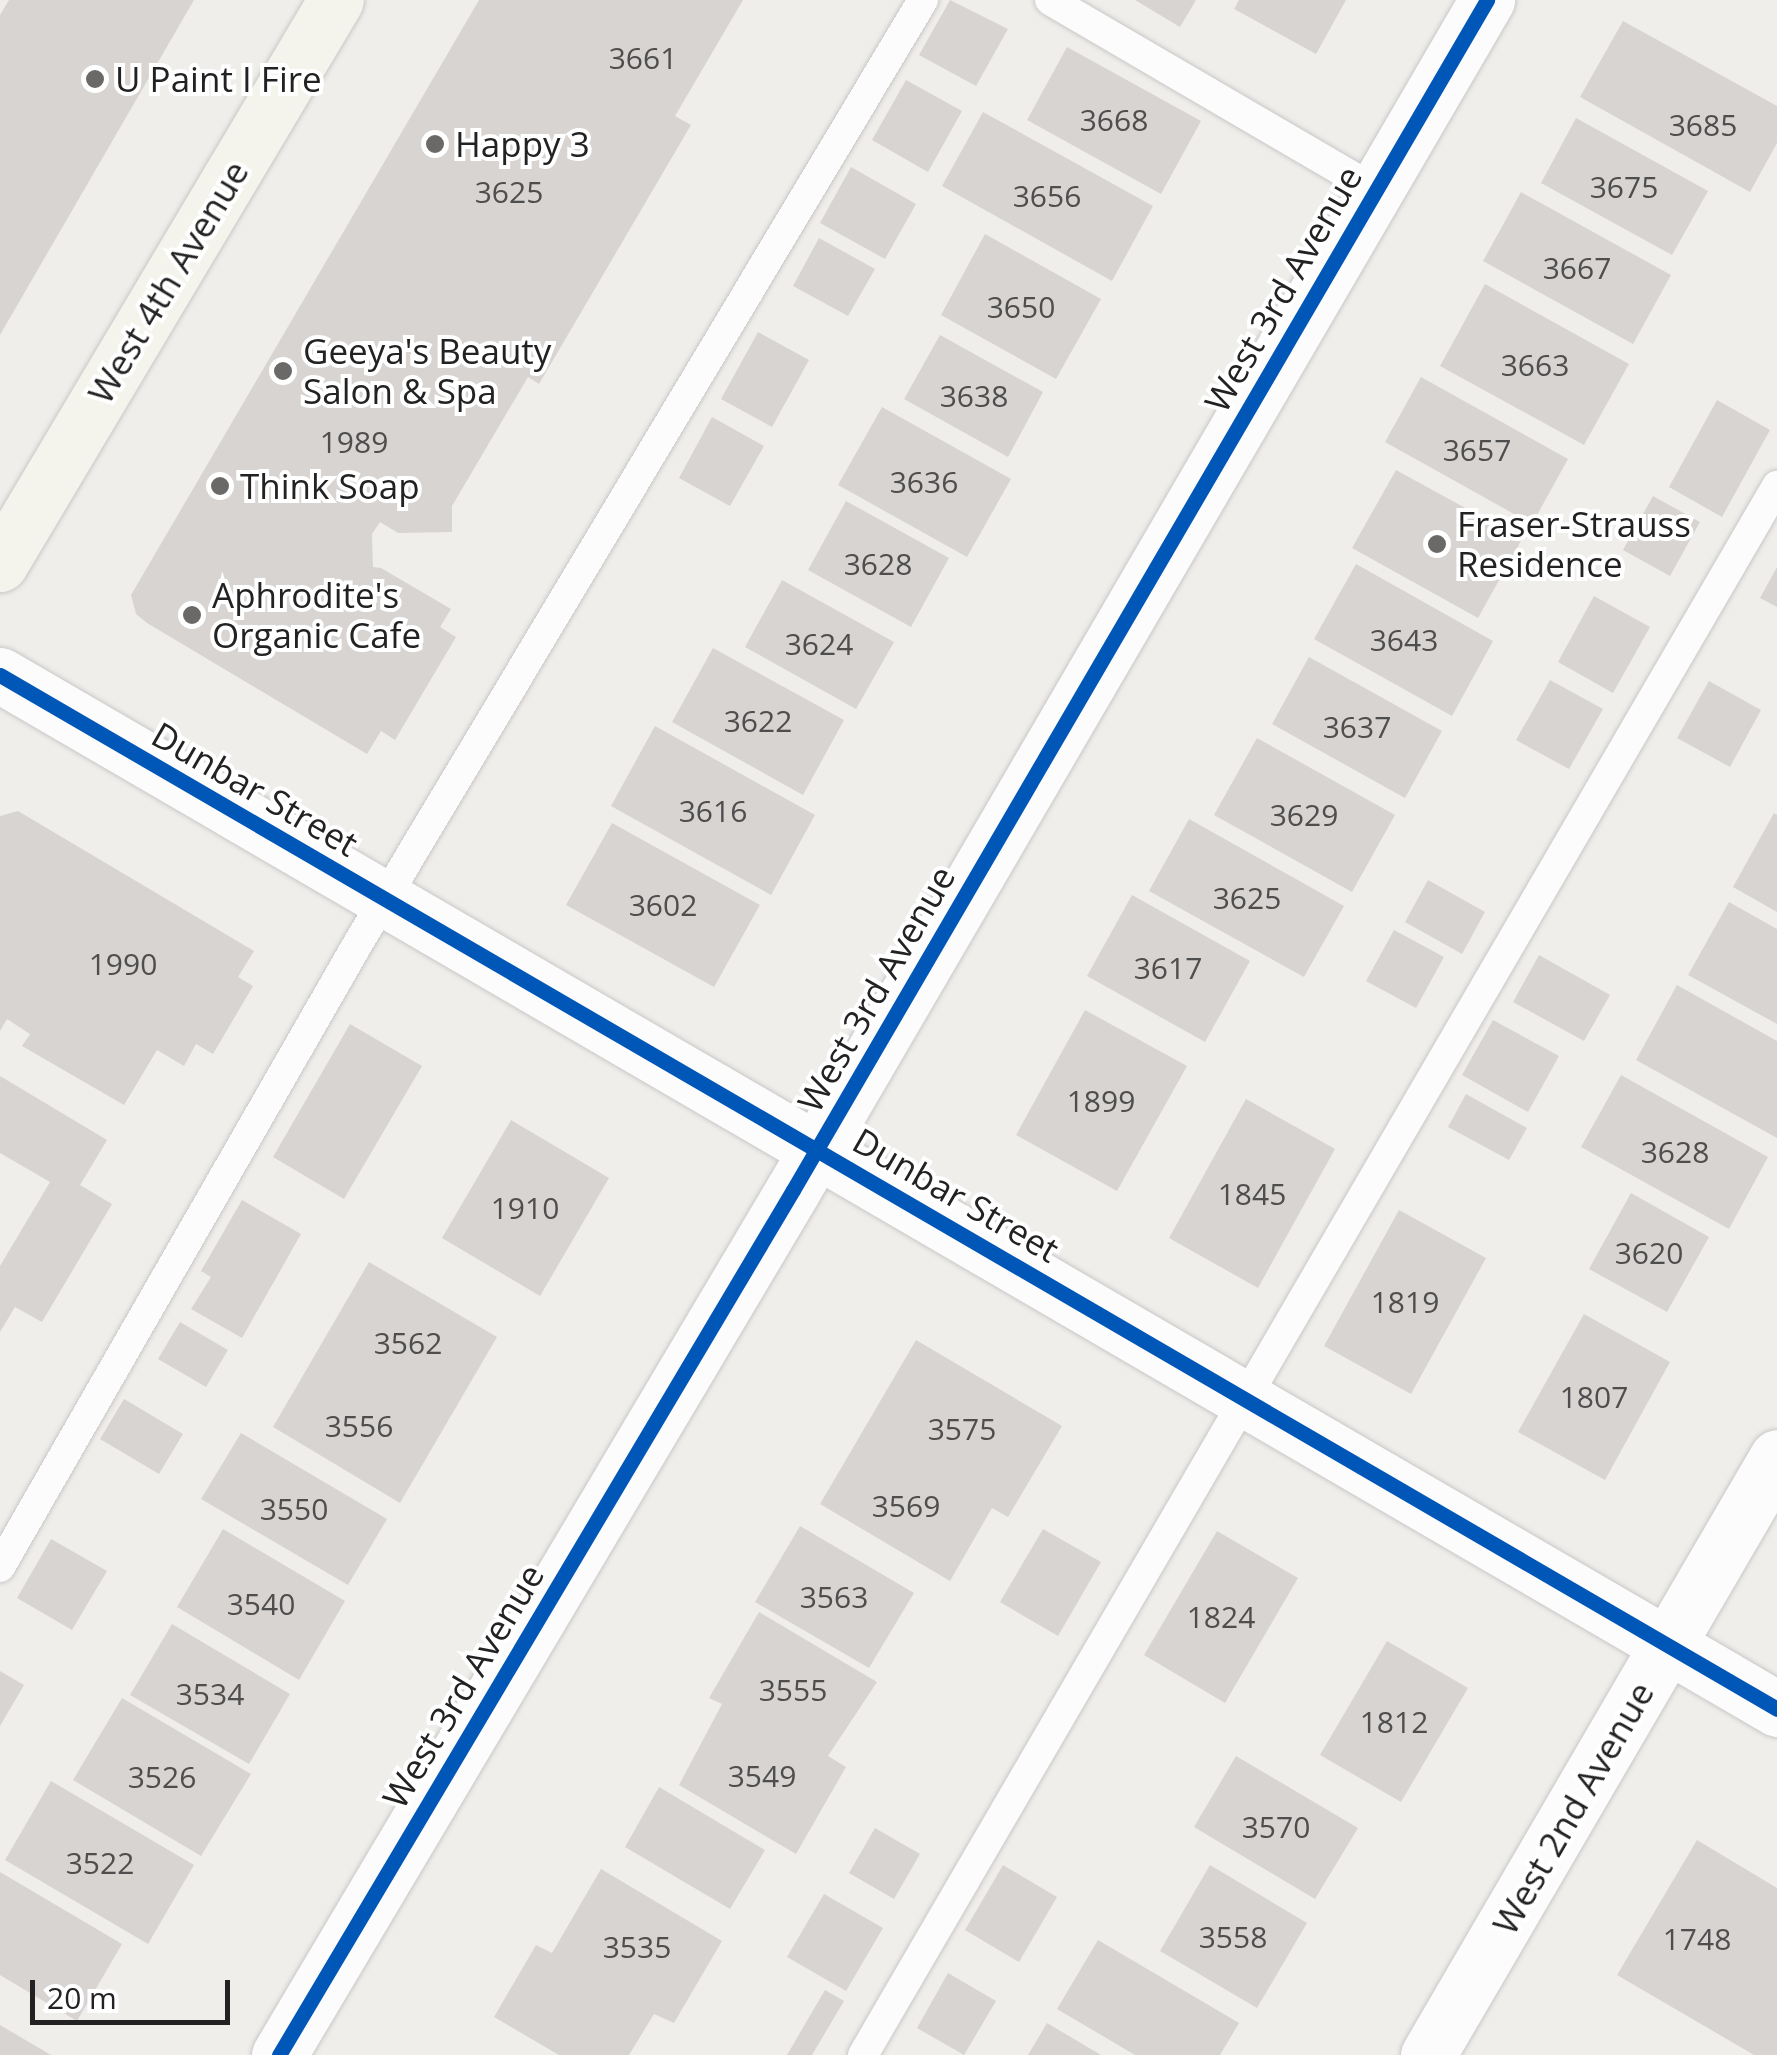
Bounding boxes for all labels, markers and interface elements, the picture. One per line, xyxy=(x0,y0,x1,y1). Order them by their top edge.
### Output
house number: 3661 xyxy=(609,40,677,76)
place label: U Paint I Fire xyxy=(115,58,322,100)
marker: U Paint I Fire xyxy=(84,68,106,90)
house number: 3668 xyxy=(1080,102,1148,138)
house number: 3685 xyxy=(1669,107,1737,143)
place label: Happy 3 xyxy=(455,123,590,165)
marker: Happy 3 xyxy=(424,133,446,155)
street label: West 4th Avenue xyxy=(79,153,257,411)
street label: West 3rd Avenue xyxy=(1196,159,1370,419)
house number: 3675 xyxy=(1590,169,1658,205)
house number: 3625 xyxy=(475,174,543,210)
house number: 3656 xyxy=(1013,178,1081,214)
house number: 3667 xyxy=(1543,250,1611,286)
house number: 3650 xyxy=(987,289,1055,325)
place label: Geeya's Beauty Salon & Spa xyxy=(303,330,551,412)
house number: 3663 xyxy=(1501,347,1569,383)
marker: Geeya's Beauty Salon & Spa xyxy=(272,360,294,382)
house number: 3638 xyxy=(940,378,1008,414)
house number: 1989 xyxy=(320,424,388,460)
house number: 3657 xyxy=(1443,432,1511,468)
house number: 3636 xyxy=(890,464,958,500)
place label: Think Soap xyxy=(240,465,420,507)
marker: Think Soap xyxy=(209,475,231,497)
place label: Fraser-Strauss Residence xyxy=(1457,503,1691,585)
marker: Fraser-Strauss Residence xyxy=(1426,533,1448,555)
house number: 3628 xyxy=(844,546,912,582)
place label: Aphrodite's Organic Cafe xyxy=(212,574,421,656)
marker: Aphrodite's Organic Cafe xyxy=(181,604,203,626)
house number: 3643 xyxy=(1370,622,1438,658)
house number: 3624 xyxy=(785,626,853,662)
house number: 3622 xyxy=(724,703,792,739)
house number: 3637 xyxy=(1323,709,1391,745)
street label: Dunbar Street xyxy=(145,713,365,865)
house number: 3616 xyxy=(679,793,747,829)
house number: 3629 xyxy=(1270,797,1338,833)
street label: West 3rd Avenue xyxy=(789,859,963,1119)
house number: 3625 xyxy=(1213,880,1281,916)
house number: 3602 xyxy=(629,887,697,923)
house number: 1990 xyxy=(89,946,157,982)
house number: 3617 xyxy=(1134,950,1202,986)
house number: 1899 xyxy=(1067,1083,1135,1119)
street label: Dunbar Street xyxy=(846,1119,1066,1271)
house number: 3628 xyxy=(1641,1134,1709,1170)
house number: 1845 xyxy=(1218,1176,1286,1212)
house number: 1910 xyxy=(491,1190,559,1226)
house number: 3620 xyxy=(1615,1235,1683,1271)
house number: 1819 xyxy=(1371,1284,1439,1320)
house number: 3562 xyxy=(374,1325,442,1361)
house number: 1807 xyxy=(1560,1379,1628,1415)
house number: 3556 xyxy=(325,1408,393,1444)
house number: 3575 xyxy=(928,1411,996,1447)
house number: 3569 xyxy=(872,1488,940,1524)
house number: 3550 xyxy=(260,1491,328,1527)
street label: West 3rd Avenue xyxy=(374,1557,552,1815)
house number: 3563 xyxy=(800,1579,868,1615)
house number: 3540 xyxy=(227,1586,295,1622)
house number: 1824 xyxy=(1187,1599,1255,1635)
house number: 3555 xyxy=(759,1672,827,1708)
street label: West 2nd Avenue xyxy=(1484,1675,1662,1941)
house number: 3534 xyxy=(176,1676,244,1712)
house number: 1812 xyxy=(1360,1704,1428,1740)
house number: 3549 xyxy=(728,1758,796,1794)
house number: 3526 xyxy=(128,1759,196,1795)
house number: 3570 xyxy=(1242,1809,1310,1845)
house number: 3522 xyxy=(66,1845,134,1881)
house number: 3558 xyxy=(1199,1919,1267,1955)
house number: 1748 xyxy=(1663,1921,1731,1957)
house number: 3535 xyxy=(603,1929,671,1965)
scale bar xyxy=(35,1960,235,2022)
text: 20 m xyxy=(47,1977,117,2018)

